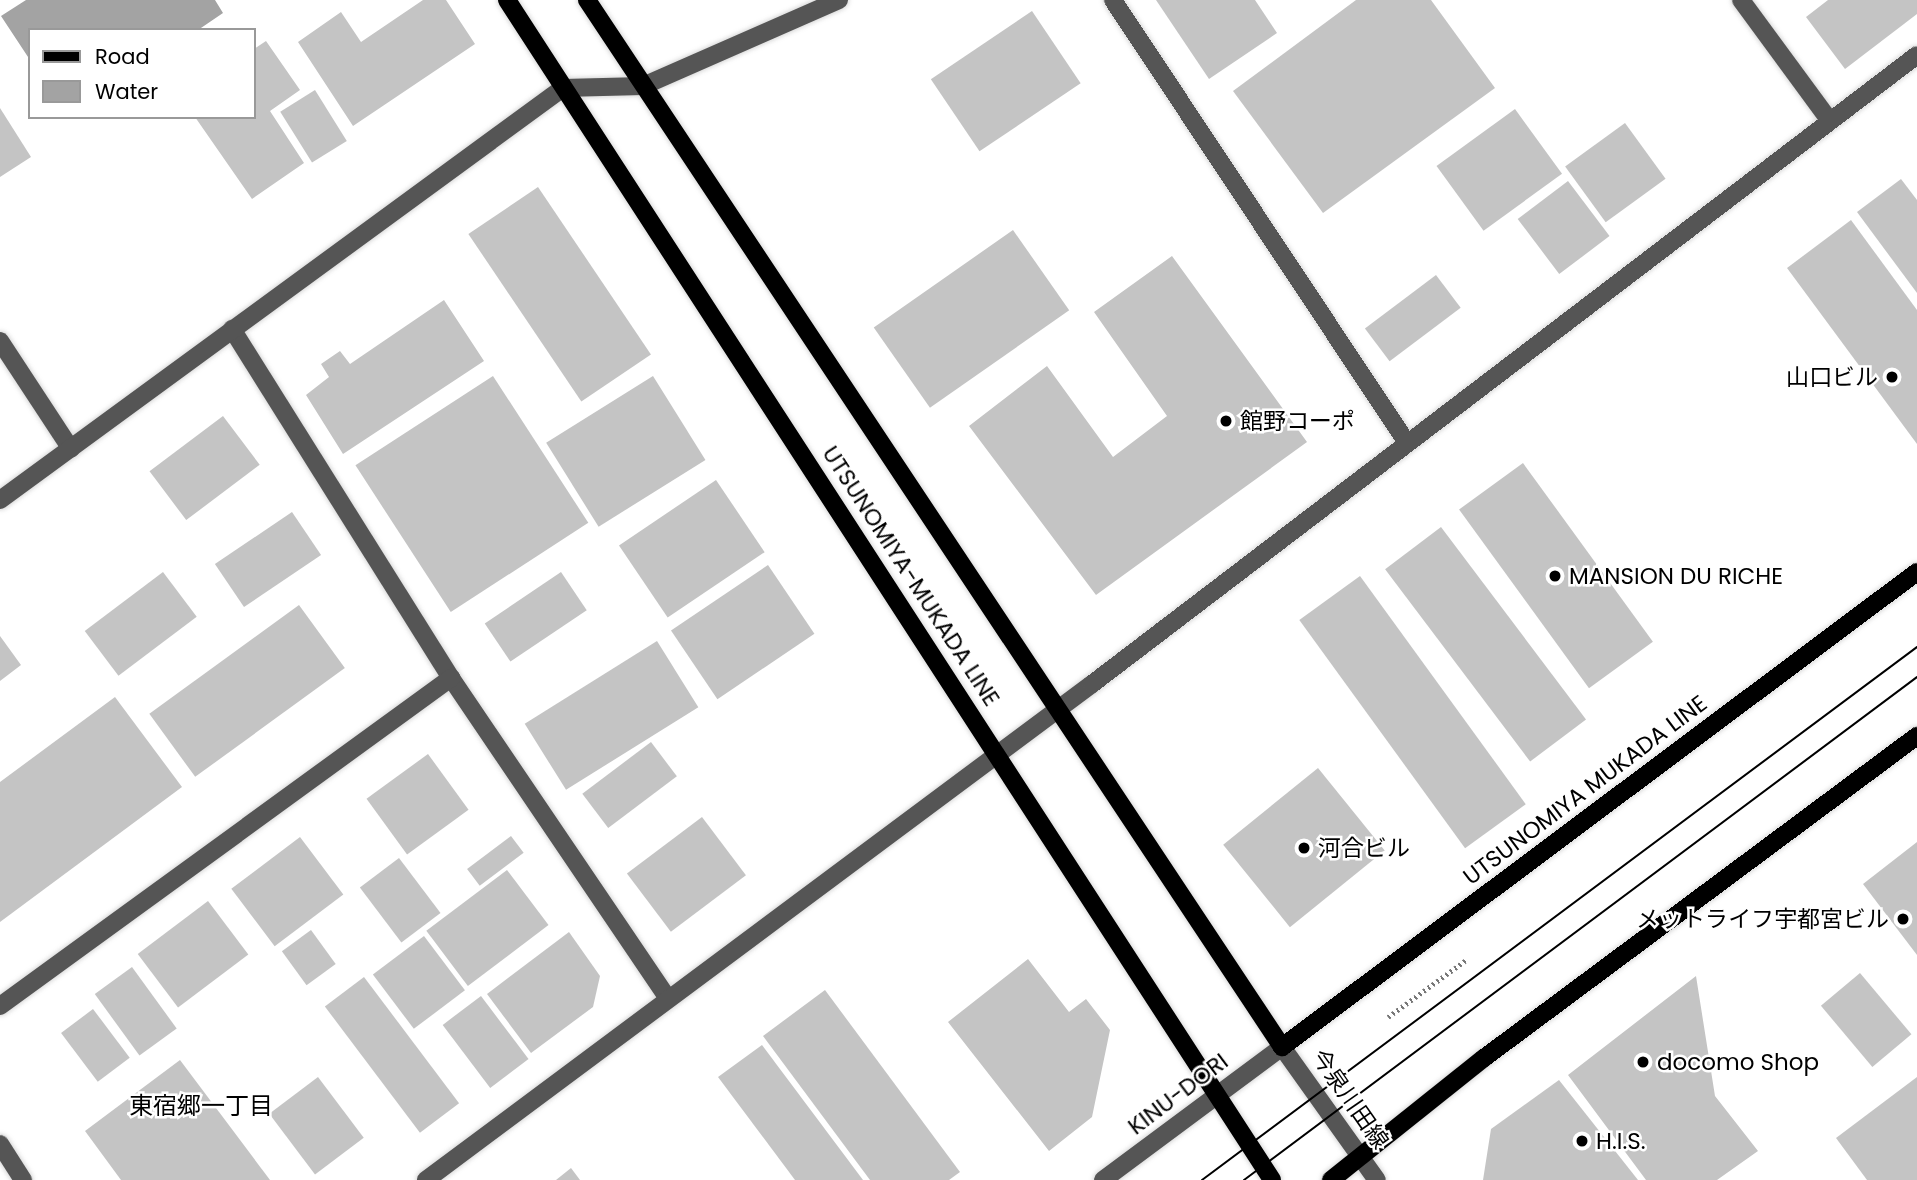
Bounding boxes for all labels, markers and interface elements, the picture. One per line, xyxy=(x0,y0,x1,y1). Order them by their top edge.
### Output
legend xyxy=(28,28,256,119)
text: Road xyxy=(95,42,150,71)
text: Water xyxy=(95,77,158,106)
place label: 山口ビル xyxy=(1786,363,1878,391)
marker: 山口ビル xyxy=(1884,369,1900,385)
place label: 館野コーポ xyxy=(1240,407,1355,435)
marker: 館野コーポ xyxy=(1218,413,1234,429)
street label: UTSUNOMIYA-MUKADA LINE xyxy=(817,441,1005,711)
place label: MANSION DU RICHE xyxy=(1569,562,1783,590)
marker: MANSION DU RICHE xyxy=(1547,568,1563,584)
street label: UTSUNOMIYA MUKADA LINE xyxy=(1458,689,1712,891)
place label: 河合ビル xyxy=(1318,834,1410,862)
marker: 河合ビル xyxy=(1296,840,1312,856)
place label: メットライフ宇都宮ビル xyxy=(1636,905,1889,933)
marker: メットライフ宇都宮ビル xyxy=(1895,911,1911,927)
street label: 今泉川田線 xyxy=(1306,1044,1394,1154)
street label: KINU-DORI xyxy=(1123,1048,1233,1140)
place label: docomo Shop xyxy=(1657,1048,1819,1076)
marker: docomo Shop xyxy=(1635,1054,1651,1070)
district label: 東宿郷一丁目 xyxy=(129,1092,273,1120)
place label: H.I.S. xyxy=(1596,1127,1646,1155)
marker: H.I.S. xyxy=(1574,1133,1590,1149)

